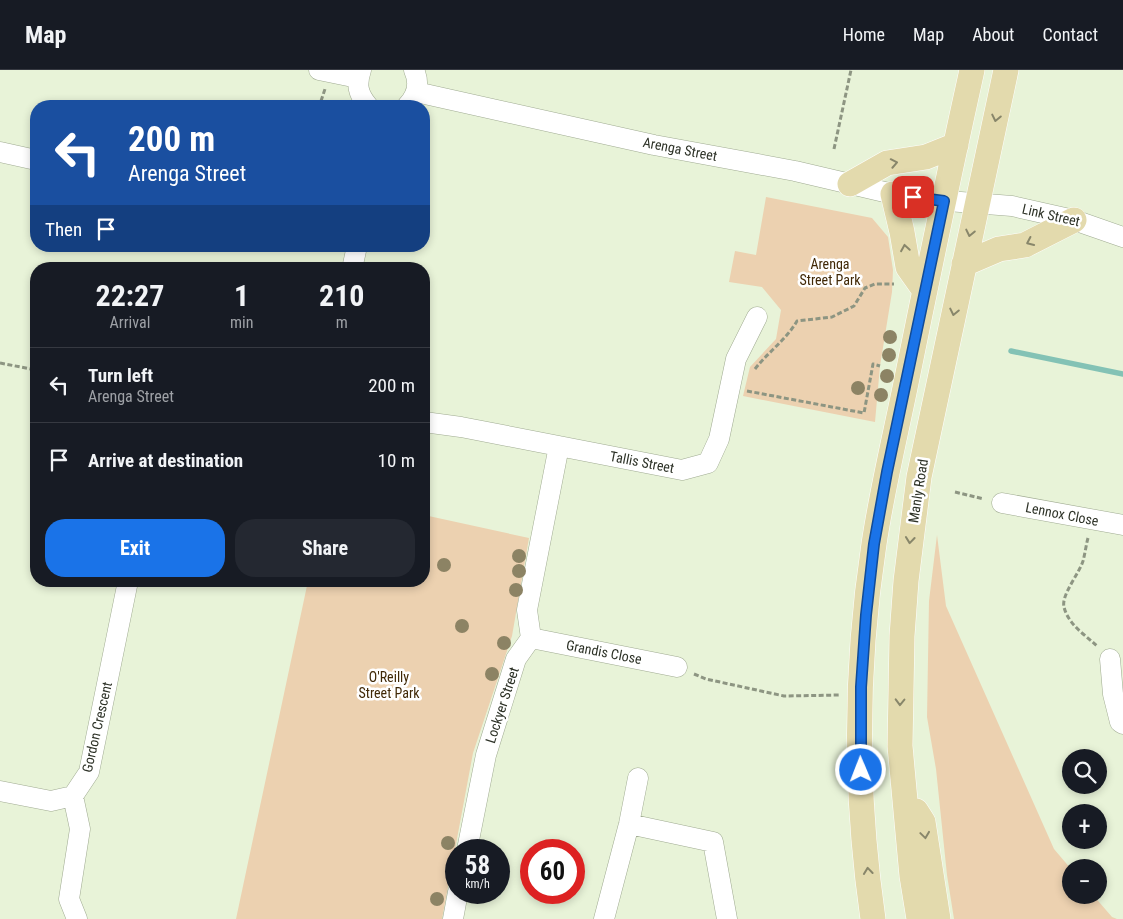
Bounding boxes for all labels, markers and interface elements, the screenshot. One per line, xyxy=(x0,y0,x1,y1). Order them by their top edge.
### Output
text: Map xyxy=(25,21,66,49)
text: Home xyxy=(843,24,885,45)
text: Map xyxy=(913,24,944,45)
text: About xyxy=(972,24,1014,45)
text: Contact xyxy=(1042,24,1098,45)
one-way arrow xyxy=(991,113,1002,122)
text: 200 m xyxy=(128,119,215,160)
icon: left xyxy=(45,120,110,185)
street label: Arenga Street xyxy=(642,134,718,164)
one-way arrow xyxy=(889,158,898,168)
text: Arenga Street xyxy=(128,161,246,186)
pin xyxy=(892,176,934,218)
icon: arrive xyxy=(899,183,927,211)
street label: Link Street xyxy=(1020,201,1082,229)
icon: arrive xyxy=(92,215,120,243)
text: Then xyxy=(45,218,82,241)
one-way arrow xyxy=(966,229,976,238)
one-way arrow xyxy=(1026,235,1035,246)
one-way arrow xyxy=(900,244,910,253)
park label: Arenga Street Park xyxy=(800,256,861,288)
text: 22:27 xyxy=(96,278,164,313)
text: 1 xyxy=(234,278,249,313)
text: 210 xyxy=(319,278,364,313)
one-way arrow xyxy=(949,307,960,316)
text: Arrival xyxy=(110,313,150,332)
text: min xyxy=(230,313,253,332)
text: m xyxy=(336,313,348,332)
text: Turn left xyxy=(88,364,153,387)
icon: left xyxy=(45,371,73,399)
text: 200 m xyxy=(368,374,415,397)
text: Arenga Street xyxy=(88,387,174,406)
icon: arrive xyxy=(45,446,73,474)
street label: Tallis Street xyxy=(608,448,676,476)
text: Arrive at destination xyxy=(88,449,243,472)
text: 10 m xyxy=(378,449,415,472)
street label: Manly Road xyxy=(905,458,931,524)
street label: Lennox Close xyxy=(1024,499,1100,529)
button: Exit xyxy=(45,519,225,577)
button: Share xyxy=(235,519,415,577)
one-way arrow xyxy=(905,536,916,544)
street label: Grandis Close xyxy=(565,637,644,667)
street label: Lockyer Street xyxy=(482,665,522,745)
park label: O'Reilly Street Park xyxy=(359,669,420,701)
street label: Gordon Crescent xyxy=(79,680,115,774)
one-way arrow xyxy=(895,698,905,706)
position arrow xyxy=(834,743,886,795)
map controls xyxy=(1062,749,1107,904)
button: search xyxy=(1062,749,1107,794)
button: + xyxy=(1062,804,1107,849)
one-way arrow xyxy=(919,831,930,839)
speed limit sign: 60 xyxy=(520,839,585,904)
text: 58 xyxy=(465,851,490,880)
button: − xyxy=(1062,859,1107,904)
one-way arrow xyxy=(862,866,873,874)
text: km/h xyxy=(465,877,490,891)

